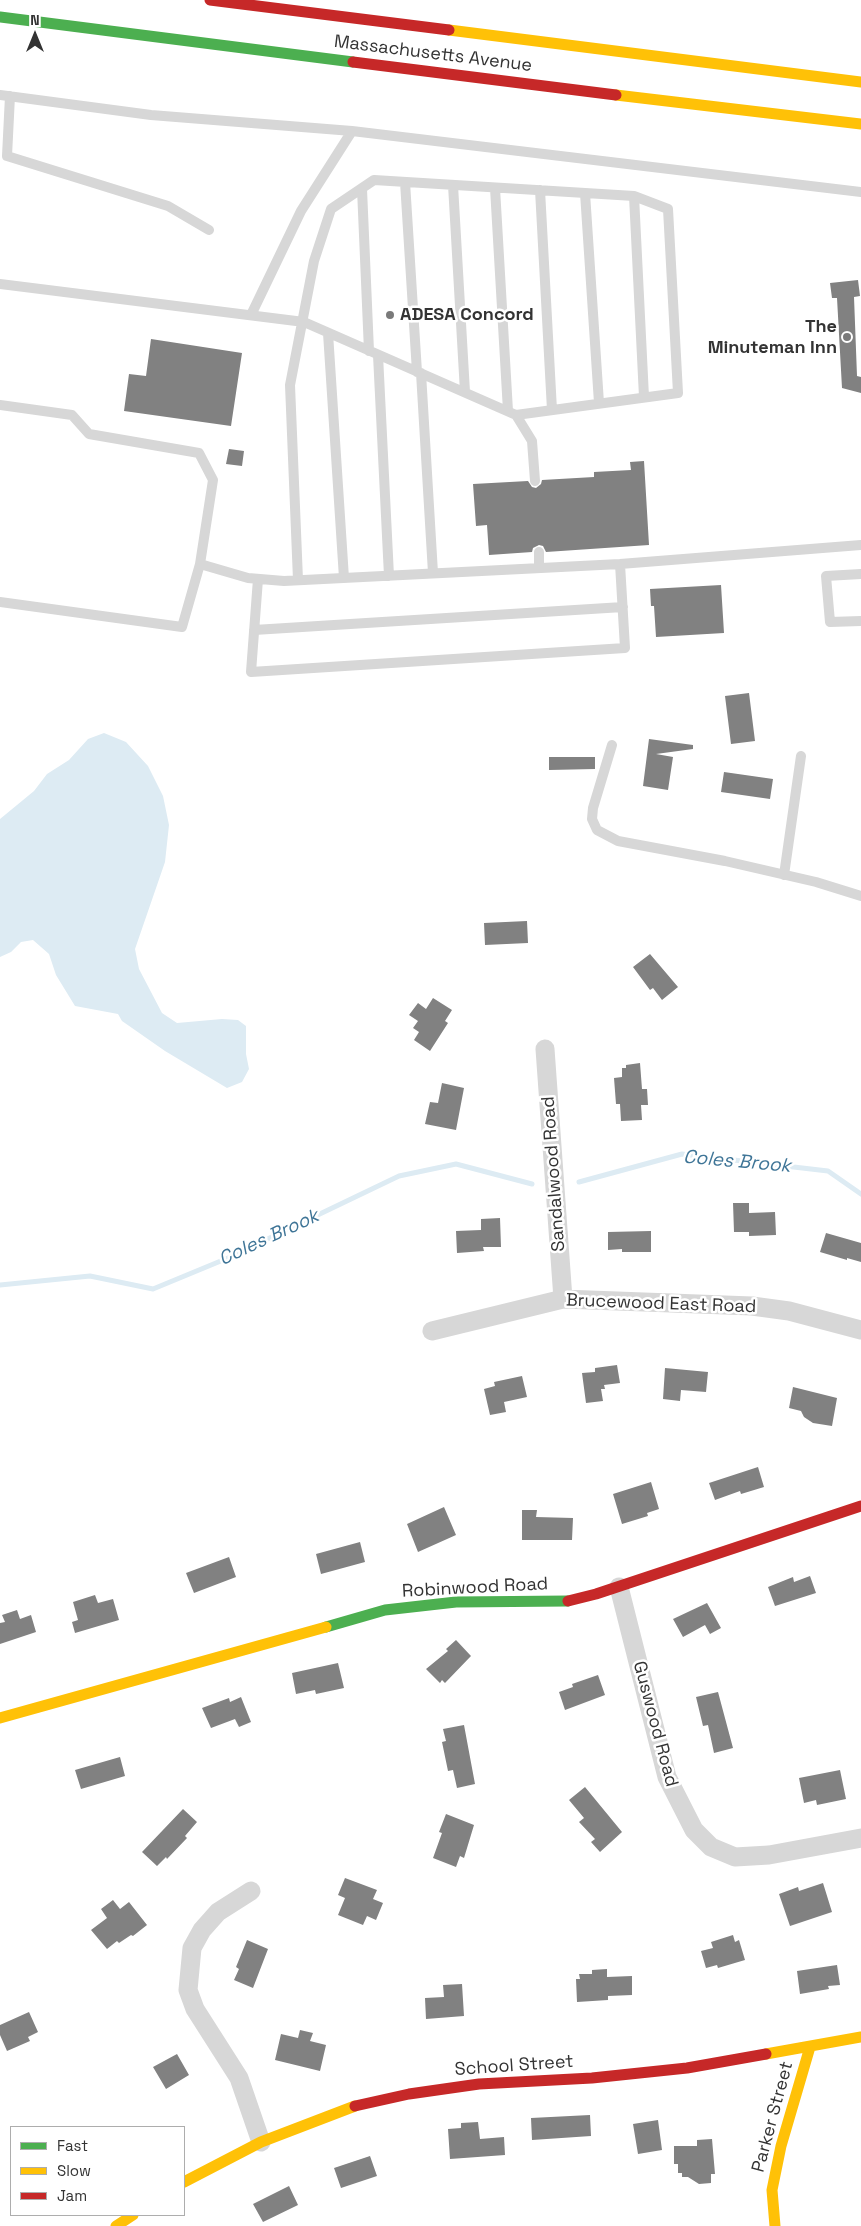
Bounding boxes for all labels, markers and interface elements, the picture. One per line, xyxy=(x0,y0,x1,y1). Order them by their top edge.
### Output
north arrow xyxy=(10,10,60,60)
text: N xyxy=(30,11,40,29)
street label: Massachusetts Avenue xyxy=(333,31,533,77)
place label: ADESA Concord xyxy=(400,304,534,326)
marker: ADESA Concord xyxy=(384,309,396,321)
place label: The Minuteman Inn xyxy=(708,316,837,358)
marker: The Minuteman Inn xyxy=(841,331,853,343)
street label: Sandalwood Road xyxy=(538,1096,570,1252)
water label: Coles Brook xyxy=(682,1146,792,1178)
water label: Coles Brook xyxy=(215,1205,323,1271)
street label: Brucewood East Road xyxy=(565,1290,757,1318)
street label: Robinwood Road xyxy=(401,1573,549,1603)
street label: Guswood Road xyxy=(628,1659,682,1789)
street label: School Street xyxy=(454,2051,574,2081)
street label: Parker Street xyxy=(748,2059,798,2175)
legend xyxy=(10,2126,185,2216)
text: Fast xyxy=(57,2136,88,2155)
text: Slow xyxy=(57,2161,91,2180)
text: Jam xyxy=(57,2186,87,2205)

